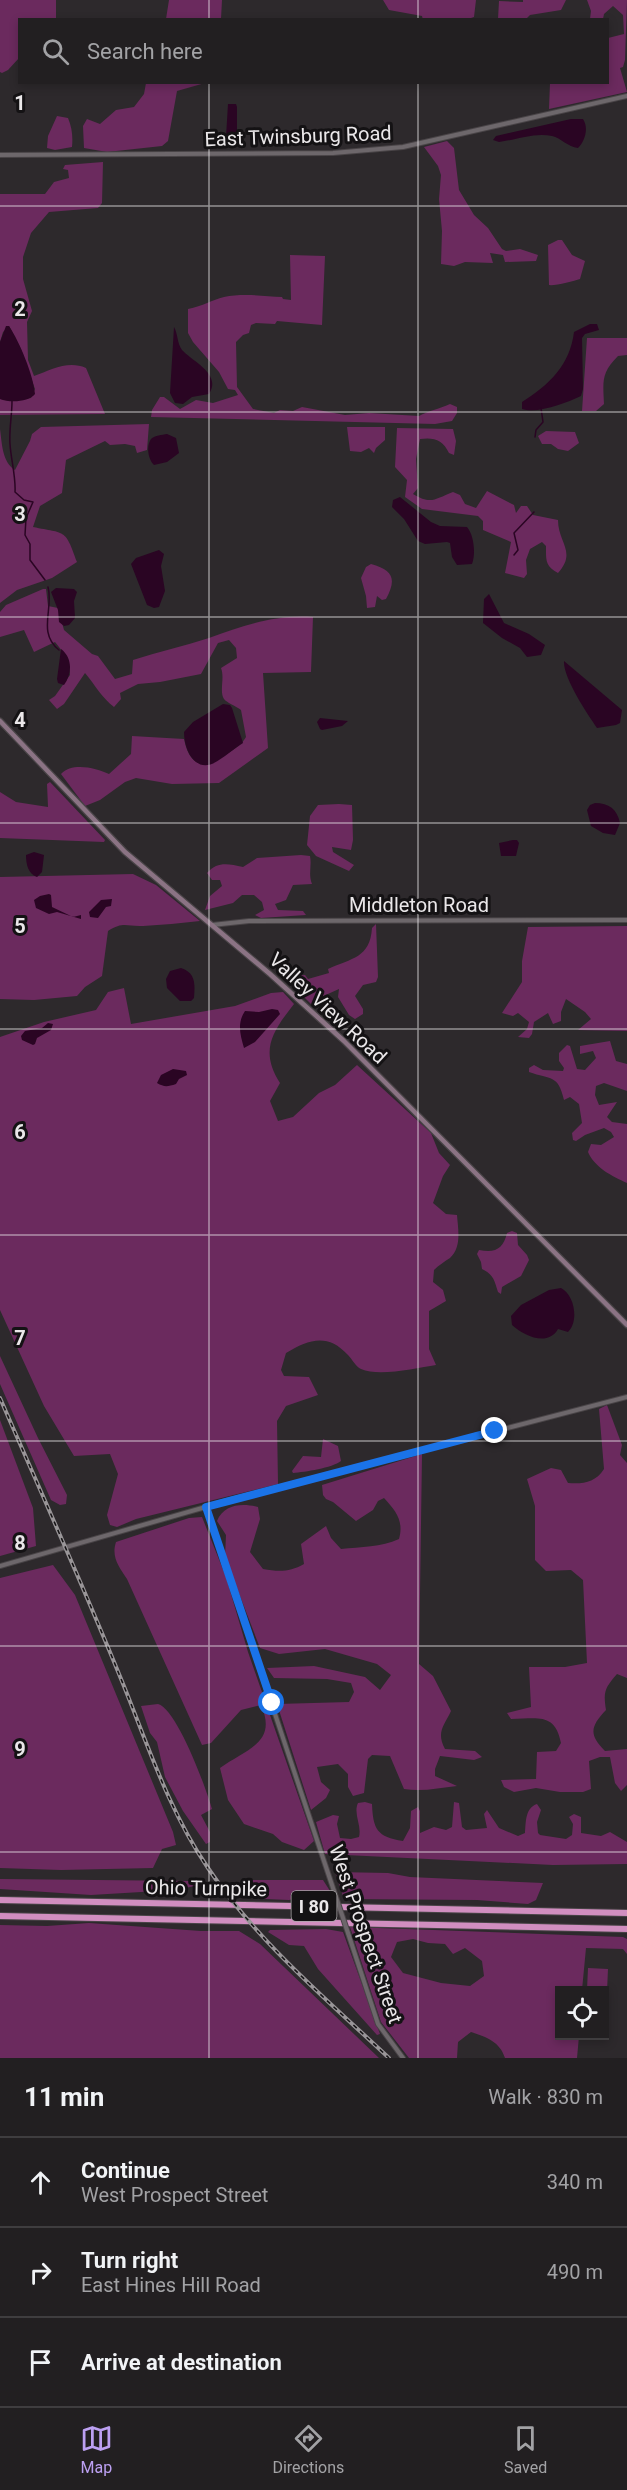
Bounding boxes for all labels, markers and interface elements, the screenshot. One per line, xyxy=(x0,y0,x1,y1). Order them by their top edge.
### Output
search box xyxy=(18,18,609,84)
icon: search xyxy=(39,35,72,68)
text: Search here xyxy=(87,39,203,64)
text: 1 xyxy=(14,91,26,115)
street label: East Twinsburg Road xyxy=(204,121,392,151)
text: 2 xyxy=(14,297,26,321)
text: 3 xyxy=(14,502,26,526)
text: 4 xyxy=(14,708,26,732)
street label: Middleton Road xyxy=(349,893,489,917)
text: 5 xyxy=(14,914,26,938)
street label: Valley View Road xyxy=(264,947,392,1069)
text: 6 xyxy=(14,1120,26,1144)
text: 7 xyxy=(14,1326,26,1350)
route end xyxy=(481,1417,507,1443)
text: 8 xyxy=(14,1531,26,1555)
route start xyxy=(258,1689,284,1715)
text: 9 xyxy=(14,1737,26,1761)
street label: West Prospect Street xyxy=(324,1842,408,2026)
street label: Ohio Turnpike xyxy=(145,1875,267,1901)
road number: I 80 xyxy=(292,1891,336,1921)
map controls xyxy=(555,1986,609,2040)
button: locate xyxy=(555,1986,609,2040)
text: 11 min xyxy=(24,2082,104,2112)
text: Walk · 830 m xyxy=(488,2085,603,2109)
text: Continue xyxy=(81,2158,170,2183)
icon: ahead xyxy=(24,2166,57,2199)
text: 340 m xyxy=(547,2170,603,2194)
text: West Prospect Street xyxy=(81,2183,268,2207)
text: Turn right xyxy=(81,2248,178,2273)
icon: right xyxy=(24,2256,57,2289)
text: 490 m xyxy=(547,2260,603,2284)
text: East Hines Hill Road xyxy=(81,2273,261,2297)
icon: arrive xyxy=(24,2346,57,2379)
text: Arrive at destination xyxy=(81,2350,282,2375)
tab: Map xyxy=(80,2422,113,2477)
tab: Directions xyxy=(272,2422,344,2477)
tab: Saved xyxy=(504,2422,547,2477)

